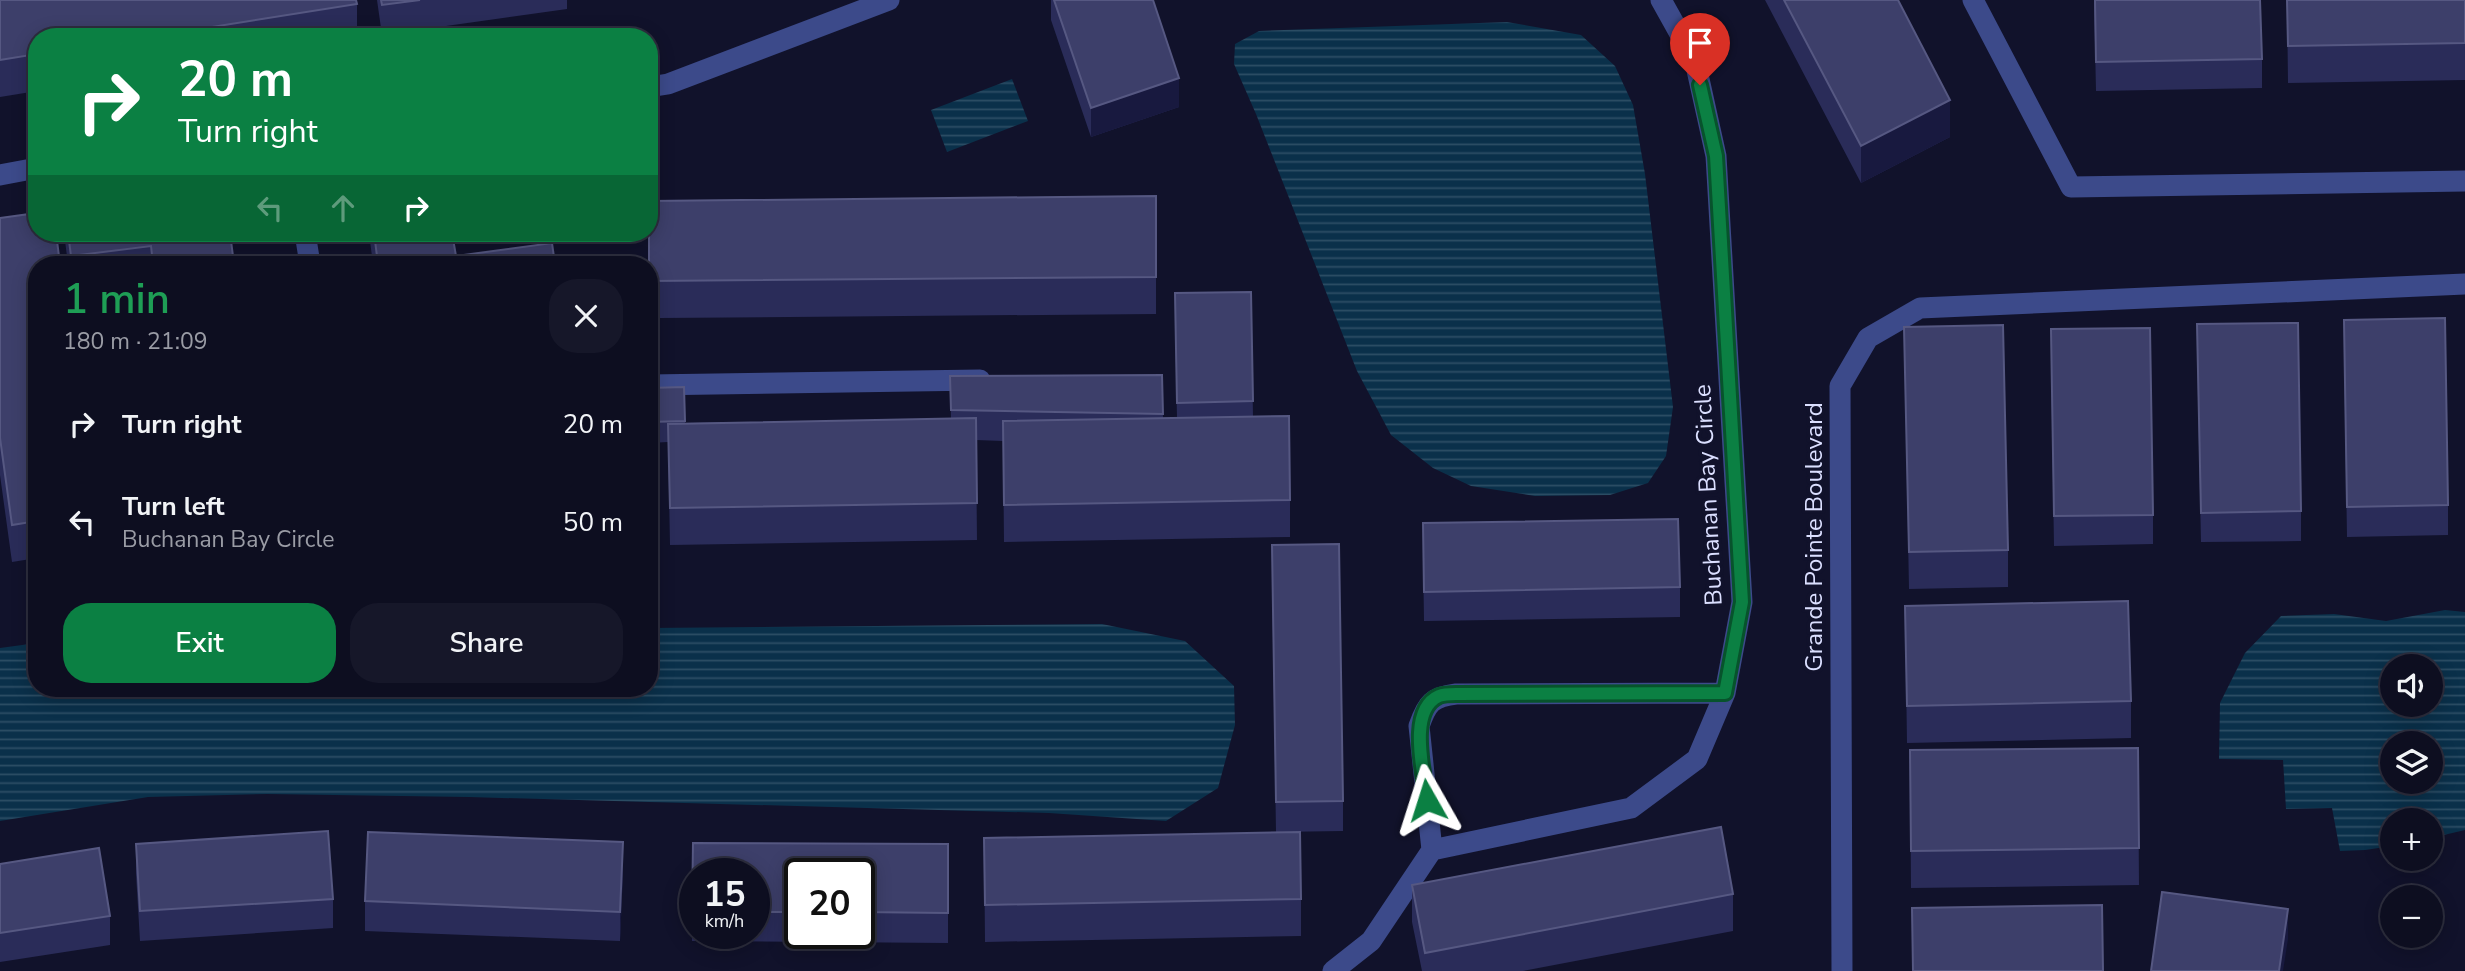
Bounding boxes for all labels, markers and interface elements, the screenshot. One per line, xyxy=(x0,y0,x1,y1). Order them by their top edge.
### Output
pin xyxy=(1670,13,1730,85)
icon: arrive xyxy=(1681,24,1719,62)
text: 20 m xyxy=(178,46,293,113)
icon: right xyxy=(63,56,154,147)
text: Turn right xyxy=(178,110,318,153)
icon: left xyxy=(251,189,289,227)
icon: ahead xyxy=(324,189,362,227)
icon: right xyxy=(397,189,435,227)
text: 1 min xyxy=(63,271,170,328)
button: close xyxy=(549,279,623,353)
text: 180 m · 21:09 xyxy=(63,326,208,357)
street label: Buchanan Bay Circle xyxy=(1686,383,1730,607)
street label: Grande Pointe Boulevard xyxy=(1798,402,1830,672)
icon: right xyxy=(63,405,101,443)
text: Turn right xyxy=(122,407,241,442)
text: 20 m xyxy=(563,407,623,442)
text: Turn left xyxy=(122,489,225,524)
icon: left xyxy=(63,503,101,541)
text: 50 m xyxy=(563,505,623,540)
text: Buchanan Bay Circle xyxy=(122,524,334,555)
button: Exit xyxy=(63,603,336,683)
button: Share xyxy=(350,603,623,683)
map controls xyxy=(2380,654,2443,948)
button: sound xyxy=(2380,654,2443,717)
button: layers xyxy=(2380,731,2443,794)
position arrow xyxy=(1390,763,1464,837)
button: + xyxy=(2380,808,2443,871)
speed limit sign: 20 xyxy=(784,858,875,949)
text: 15 xyxy=(703,871,746,918)
button: − xyxy=(2380,885,2443,948)
text: km/h xyxy=(705,909,744,933)

